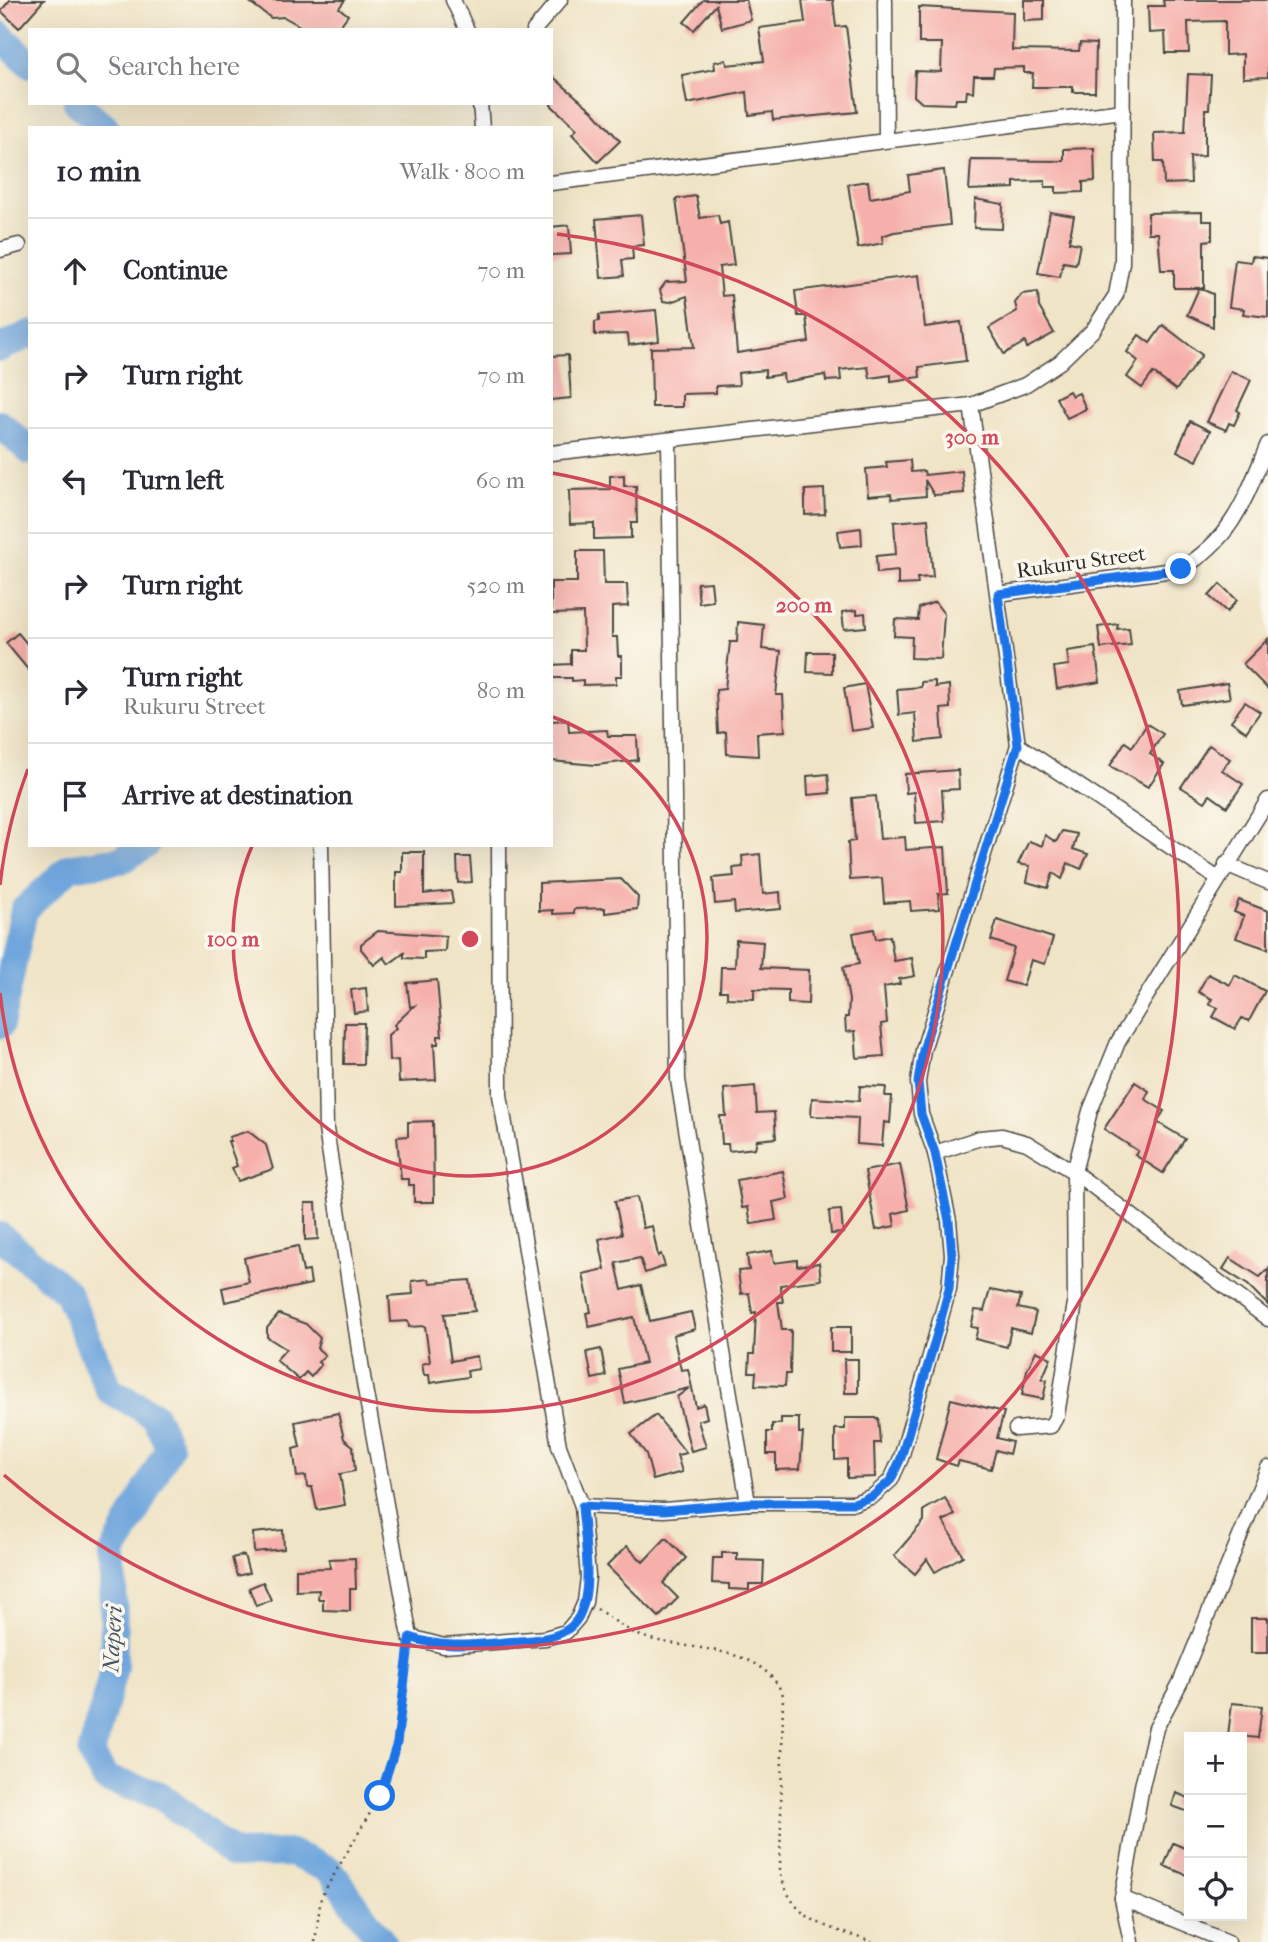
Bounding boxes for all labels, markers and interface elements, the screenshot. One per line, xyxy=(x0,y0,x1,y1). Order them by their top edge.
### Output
search box xyxy=(28,28,553,105)
icon: search xyxy=(52,48,90,86)
text: Search here xyxy=(108,51,240,82)
text: 10 min xyxy=(56,154,141,189)
text: Walk · 800 m xyxy=(400,158,525,185)
icon: ahead xyxy=(56,252,94,290)
text: Continue xyxy=(123,255,228,286)
text: 70 m xyxy=(477,257,525,284)
icon: right xyxy=(56,357,94,395)
text: Turn right xyxy=(123,360,243,391)
text: 70 m xyxy=(477,362,525,389)
text: 300 m xyxy=(945,425,999,449)
icon: left xyxy=(56,462,94,500)
text: Turn left xyxy=(123,465,224,496)
text: 60 m xyxy=(476,467,525,494)
street label: Rukuru Street xyxy=(1015,541,1148,583)
route end xyxy=(1165,553,1196,584)
icon: right xyxy=(56,567,94,605)
text: Turn right xyxy=(123,570,243,601)
text: 520 m xyxy=(466,572,525,599)
text: 200 m xyxy=(776,593,833,617)
text: Turn right xyxy=(123,662,243,693)
icon: right xyxy=(56,672,94,710)
text: 80 m xyxy=(477,677,525,704)
text: Rukuru Street xyxy=(123,693,266,720)
icon: arrive xyxy=(56,777,94,815)
text: Arrive at destination xyxy=(123,780,353,811)
text: 100 m xyxy=(207,927,260,951)
centre of rings xyxy=(458,927,482,951)
water label: Naperi xyxy=(97,1604,128,1674)
map controls xyxy=(1184,1732,1247,1921)
button: + xyxy=(1184,1732,1247,1795)
route start xyxy=(364,1780,395,1811)
button: − xyxy=(1184,1795,1247,1858)
button: locate xyxy=(1184,1858,1247,1921)

